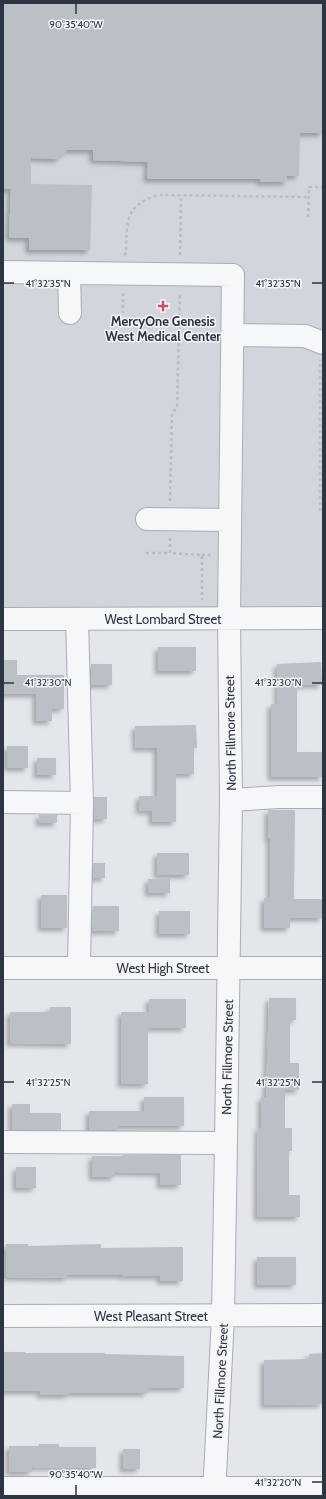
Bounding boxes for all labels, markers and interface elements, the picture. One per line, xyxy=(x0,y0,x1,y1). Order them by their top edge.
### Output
text: 90°35'40"W xyxy=(49,18,103,31)
text: 41°32'35"N xyxy=(25,277,71,290)
text: 41°32'35"N xyxy=(255,277,301,290)
marker: MercyOne Genesis West Medical Center xyxy=(157,300,169,312)
place label: MercyOne Genesis West Medical Center xyxy=(105,313,221,344)
street label: West Lombard Street xyxy=(104,611,222,627)
street label: North Fillmore Street xyxy=(221,674,239,791)
text: 41°32'30"N xyxy=(25,676,71,689)
text: 41°32'30"N xyxy=(255,676,301,689)
street label: West High Street xyxy=(117,960,210,976)
street label: North Fillmore Street xyxy=(218,998,236,1115)
text: 41°32'25"N xyxy=(25,1076,71,1089)
text: 41°32'25"N xyxy=(255,1076,301,1089)
street label: West Pleasant Street xyxy=(94,1308,209,1324)
street label: North Fillmore Street xyxy=(209,1322,231,1439)
text: 90°35'40"W xyxy=(49,1468,103,1481)
text: 41°32'20"N xyxy=(255,1476,301,1489)

